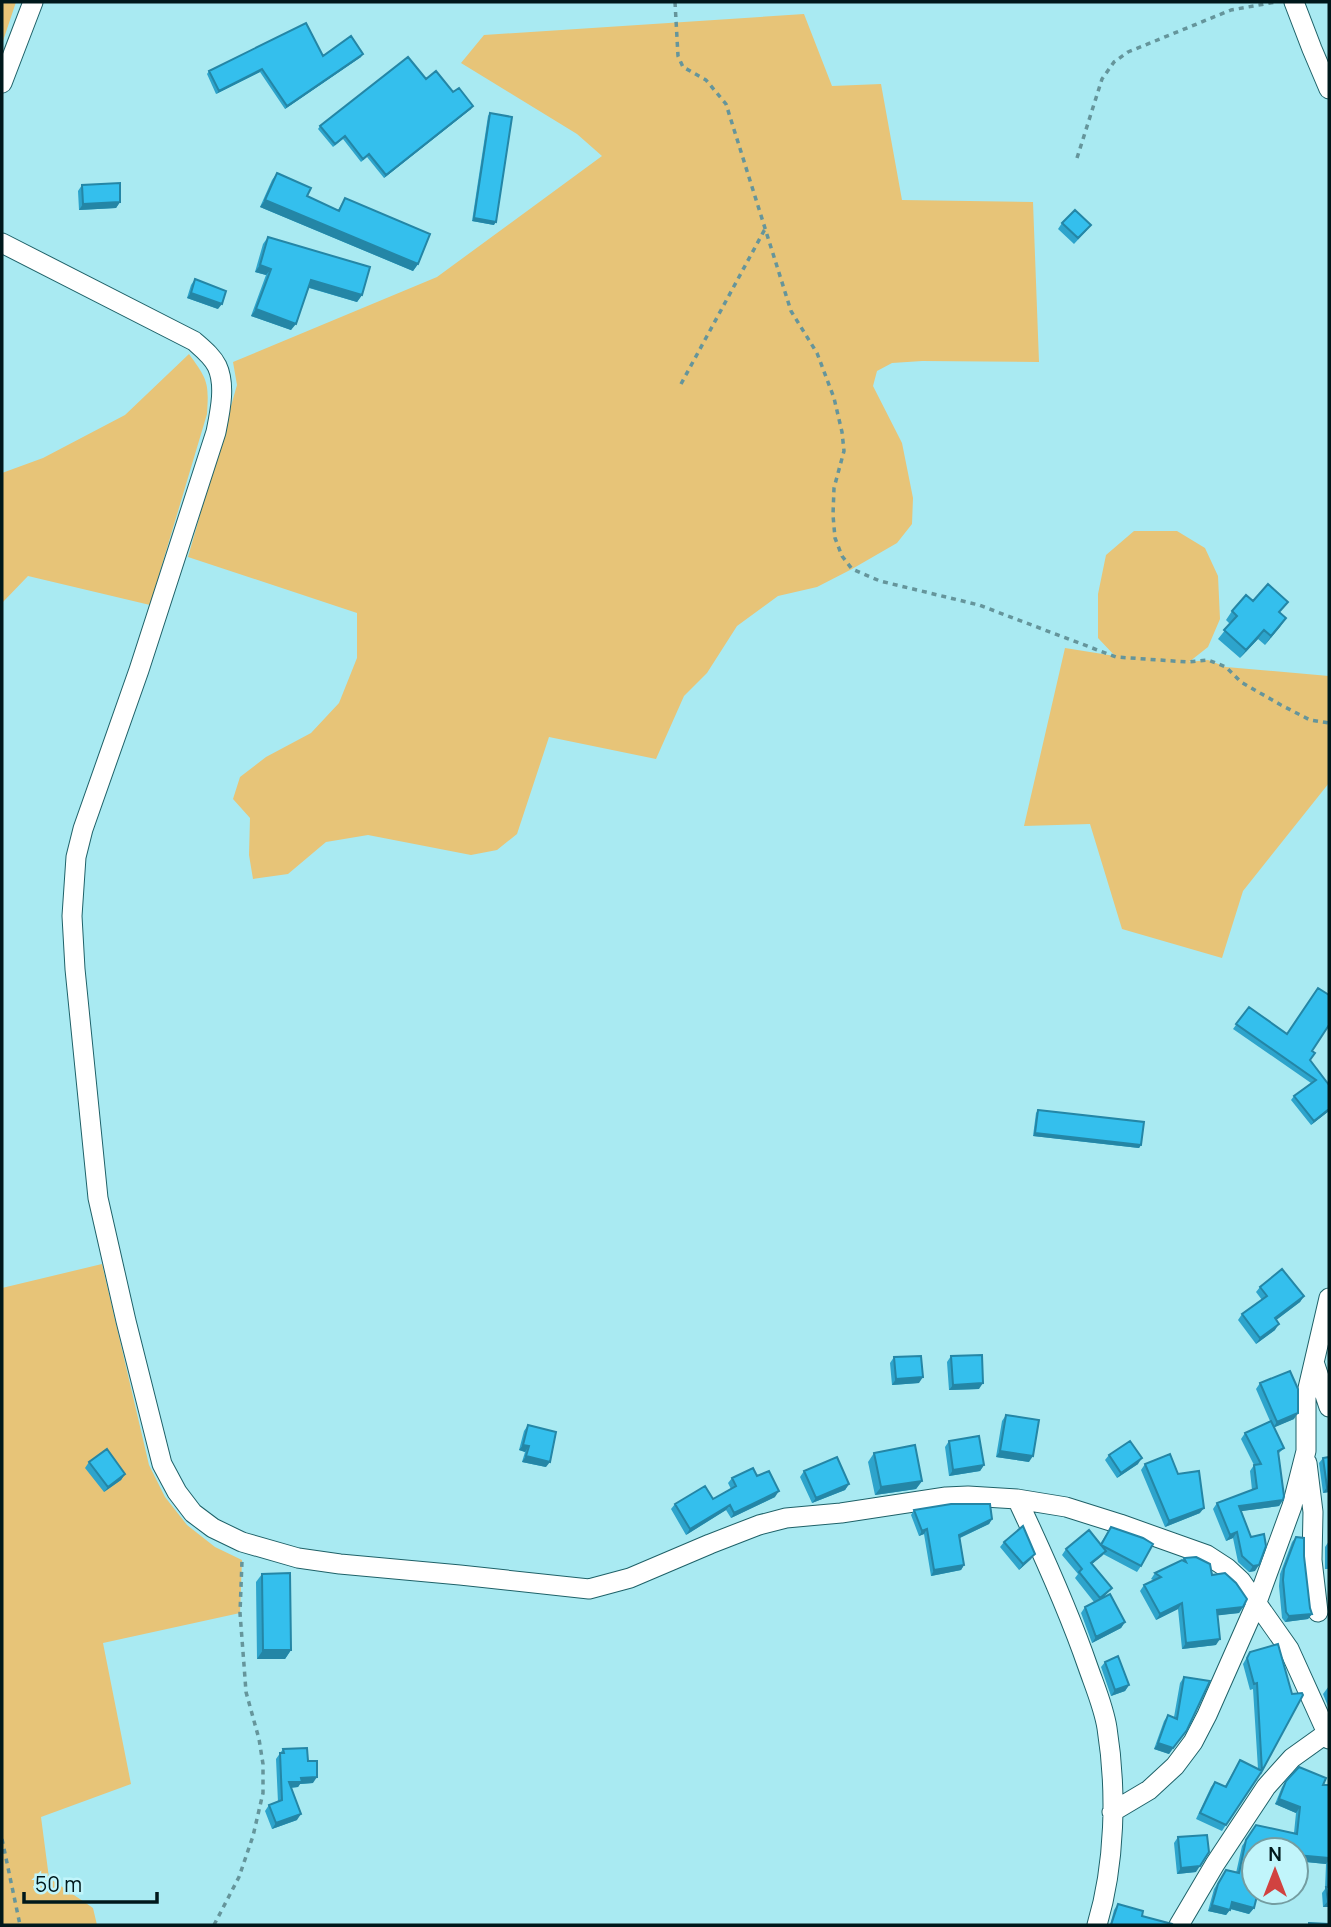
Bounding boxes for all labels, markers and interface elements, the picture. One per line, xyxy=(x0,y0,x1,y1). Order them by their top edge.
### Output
north arrow xyxy=(1240,1836,1310,1906)
text: N xyxy=(1268,1841,1282,1867)
scale bar xyxy=(24,1860,158,1904)
text: 50 m xyxy=(35,1870,82,1898)

